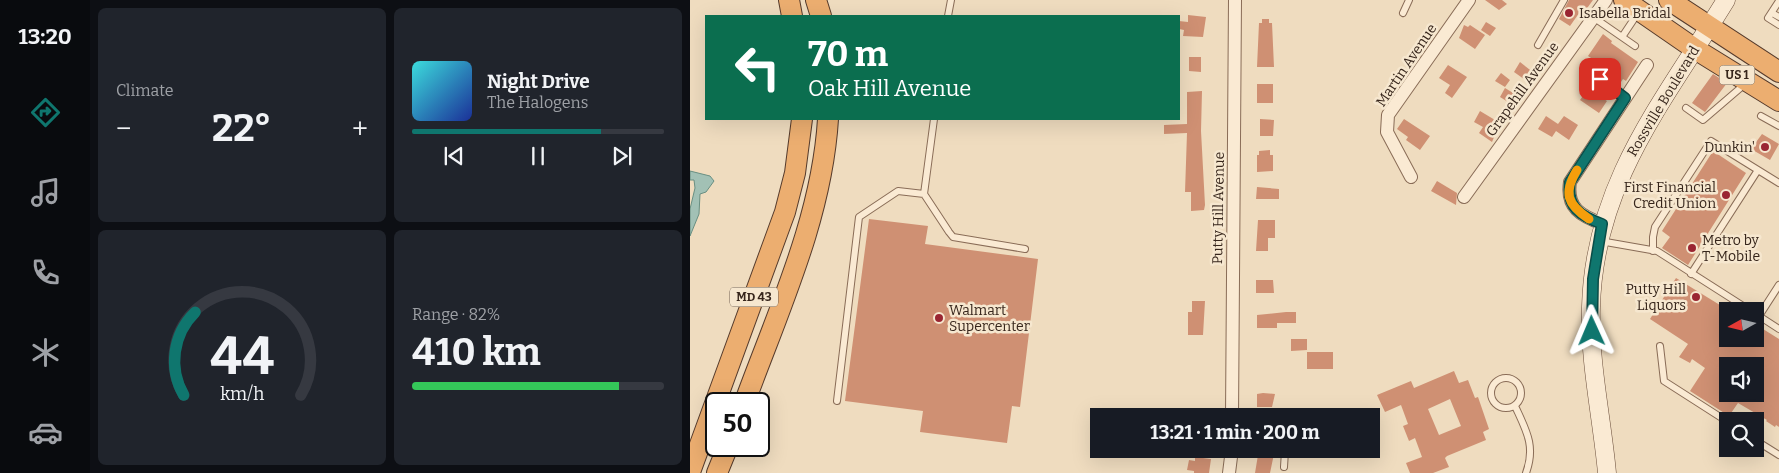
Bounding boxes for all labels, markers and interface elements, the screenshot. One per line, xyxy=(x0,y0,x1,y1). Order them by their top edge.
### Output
place label: Isabella Bridal xyxy=(1579,5,1671,22)
marker: Isabella Bridal xyxy=(1563,7,1575,19)
street label: Martin Avenue xyxy=(1372,21,1440,110)
text: 13:20 xyxy=(18,23,72,50)
text: 70 m xyxy=(808,33,888,75)
icon: left xyxy=(725,35,790,100)
street label: Grapehill Avenue xyxy=(1482,39,1562,140)
street label: Rossville Boulevard xyxy=(1624,43,1703,160)
pin xyxy=(1579,58,1621,100)
icon: arrive xyxy=(1586,65,1614,93)
road number: US 1 xyxy=(1720,66,1754,84)
text: Night Drive xyxy=(487,70,590,93)
text: Oak Hill Avenue xyxy=(808,75,971,102)
text: Climate xyxy=(116,81,174,100)
text: The Halogens xyxy=(487,93,588,112)
icon: directions xyxy=(28,95,63,130)
text: 22° xyxy=(212,105,271,151)
text: − xyxy=(116,112,131,145)
text: + xyxy=(352,112,368,145)
place label: Dunkin' xyxy=(1704,139,1755,156)
marker: Dunkin' xyxy=(1759,141,1771,153)
icon: previous xyxy=(440,142,468,170)
icon: pause xyxy=(524,142,552,170)
icon: next xyxy=(608,142,636,170)
street label: Putty Hill Avenue xyxy=(1209,152,1228,264)
icon: music xyxy=(28,175,63,210)
place label: First Financial Credit Union xyxy=(1624,179,1716,212)
marker: First Financial Credit Union xyxy=(1720,189,1732,201)
place label: Metro by T-Mobile xyxy=(1702,232,1760,265)
marker: Metro by T-Mobile xyxy=(1686,242,1698,254)
icon: phone xyxy=(28,255,63,290)
place label: Putty Hill Liquors xyxy=(1626,281,1686,314)
road number: MD 43 xyxy=(730,288,778,306)
marker: Putty Hill Liquors xyxy=(1690,291,1702,303)
place label: Walmart Supercenter xyxy=(949,302,1030,335)
north arrow xyxy=(1719,302,1764,348)
map controls xyxy=(1719,302,1764,457)
position arrow xyxy=(1565,304,1617,356)
text: Range · 82% xyxy=(412,305,500,324)
marker: Walmart Supercenter xyxy=(933,312,945,324)
text: 44 xyxy=(210,325,274,388)
text: 410 km xyxy=(412,329,541,375)
icon: climate xyxy=(28,335,63,370)
button: sound xyxy=(1719,357,1764,402)
text: km/h xyxy=(220,383,264,405)
speed limit sign: 50 xyxy=(705,392,770,457)
button: search xyxy=(1719,412,1764,457)
icon: car xyxy=(28,415,63,450)
text: 13:21 · 1 min · 200 m xyxy=(1150,421,1320,444)

